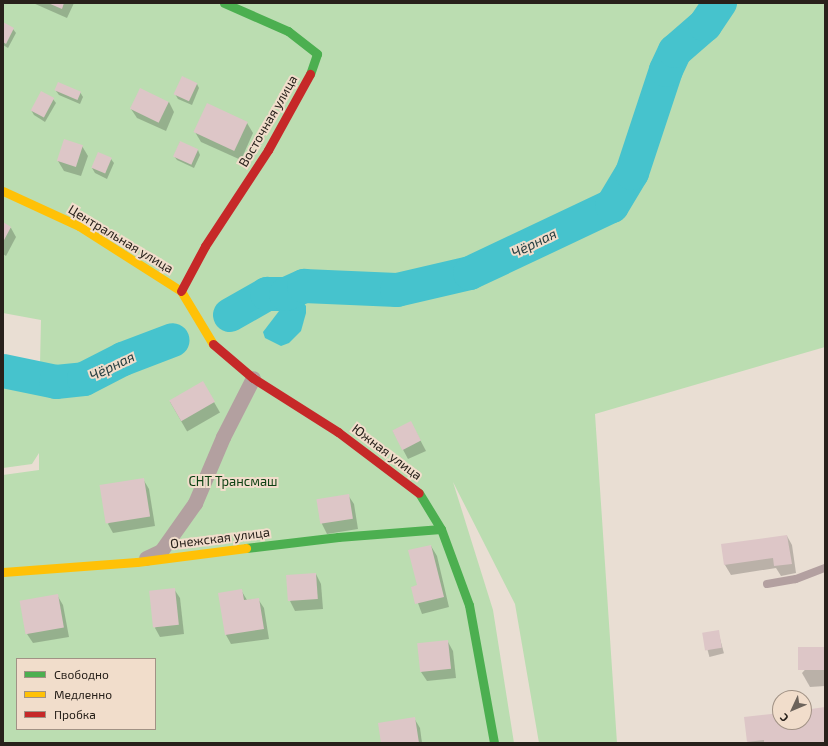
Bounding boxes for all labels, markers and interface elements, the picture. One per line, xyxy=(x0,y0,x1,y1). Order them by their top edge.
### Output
street label: Восточная улица xyxy=(235,72,301,170)
street label: Центральная улица xyxy=(66,201,176,277)
water label: Чёрная xyxy=(509,225,559,261)
water label: Чёрная xyxy=(87,348,137,384)
street label: Южная улица xyxy=(349,421,425,483)
park label: СНТ Трансмаш xyxy=(188,473,278,489)
street label: Онежская улица xyxy=(169,524,271,552)
legend xyxy=(16,658,156,730)
text: Свободно xyxy=(54,667,109,681)
text: Медленно xyxy=(54,687,112,701)
north arrow xyxy=(772,690,812,730)
text: Пробка xyxy=(54,707,96,721)
text: С xyxy=(777,711,791,725)

